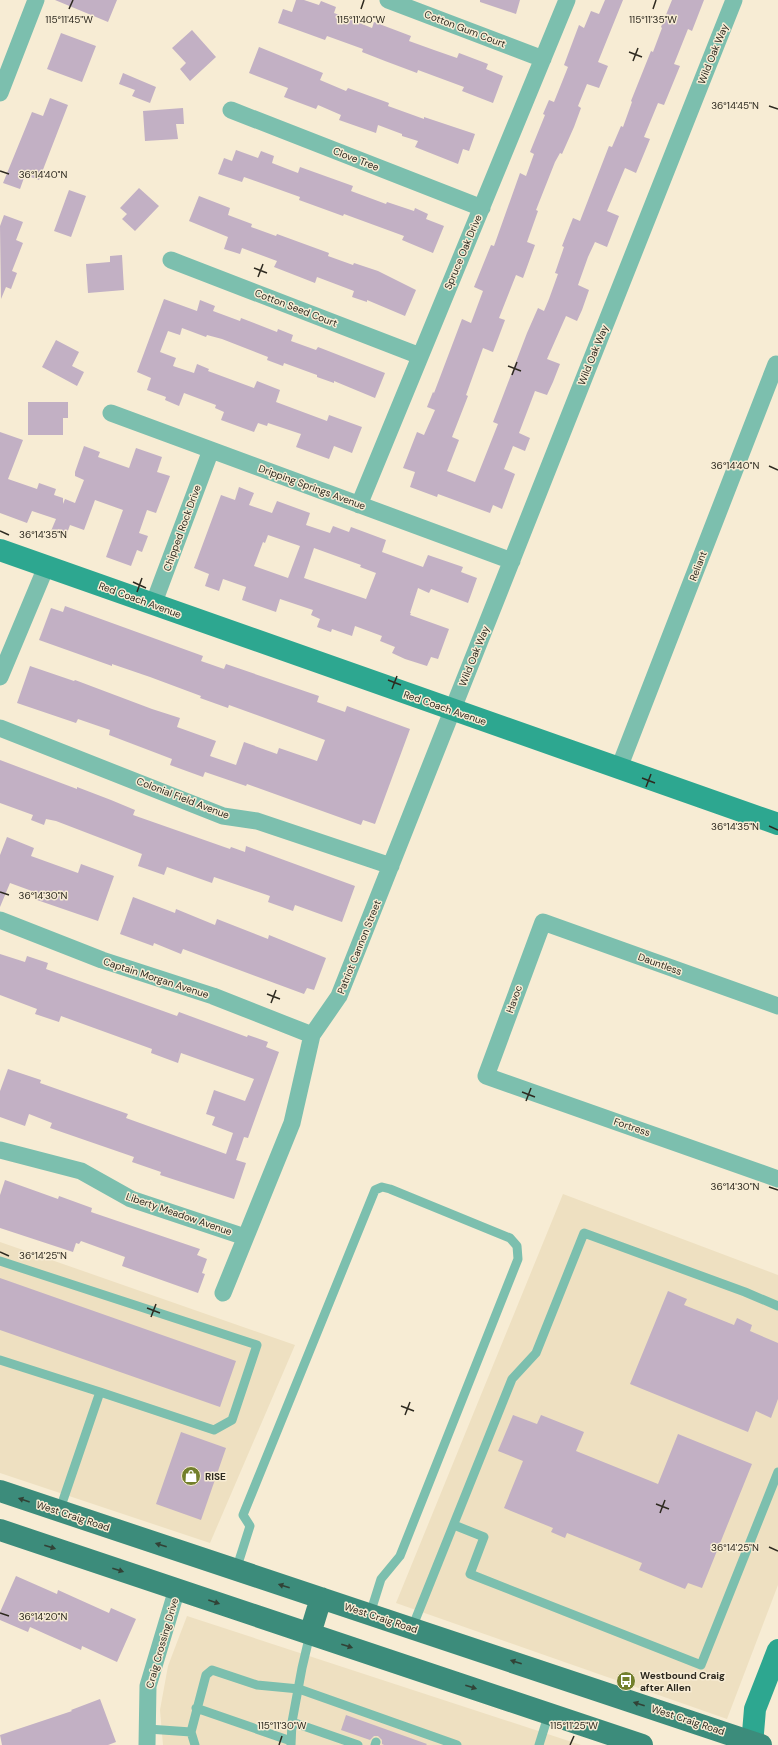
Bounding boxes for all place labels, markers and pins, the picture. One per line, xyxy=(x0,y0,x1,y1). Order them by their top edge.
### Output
shop icon: RISE xyxy=(180,1465,202,1487)
place label: RISE xyxy=(205,1470,226,1483)
place label: Westbound Craig after Allen xyxy=(640,1669,725,1694)
bus stop icon: Westbound Craig after Allen xyxy=(615,1670,637,1692)

